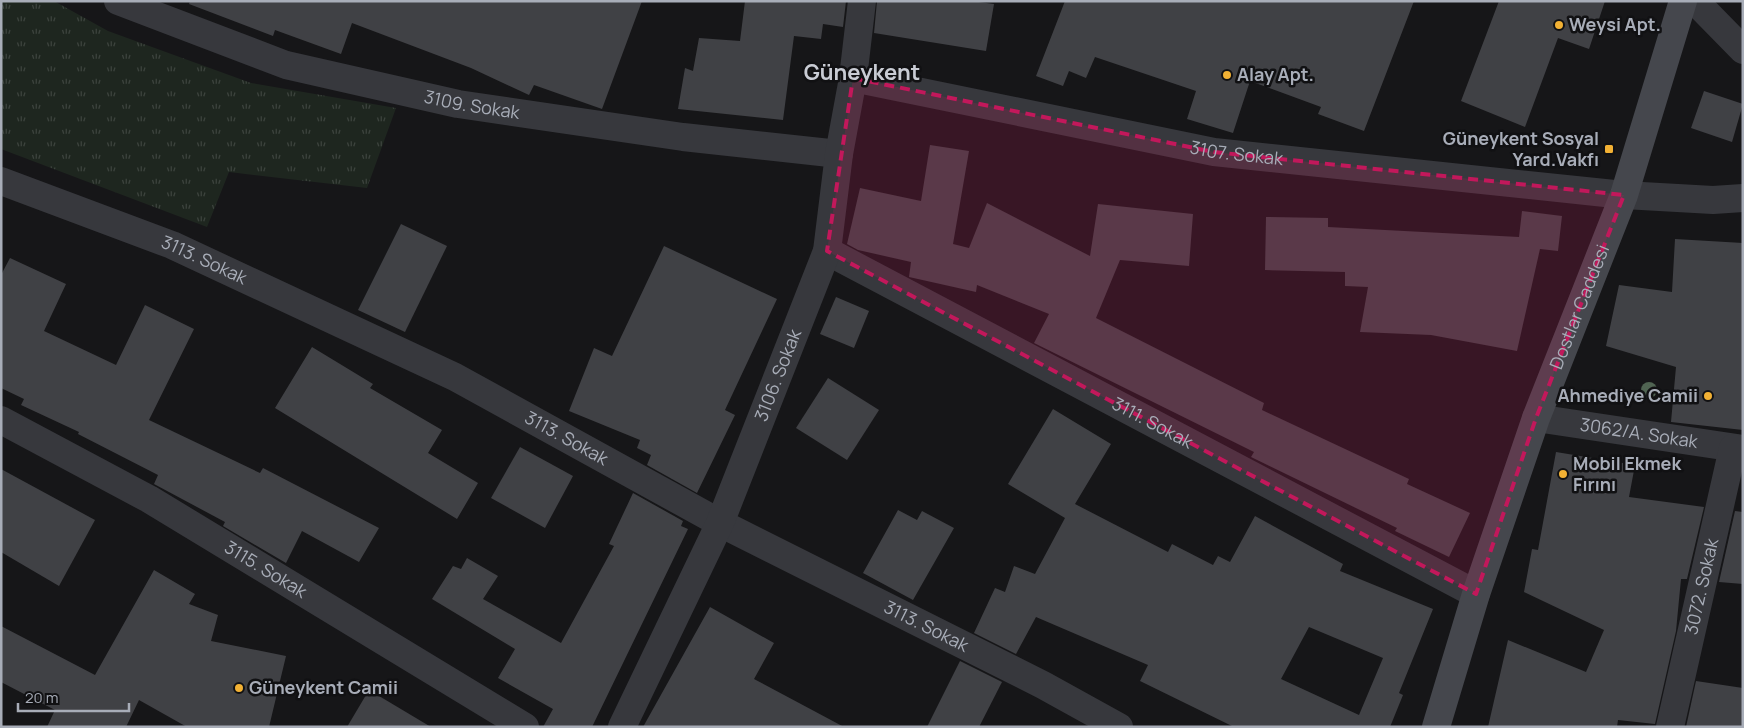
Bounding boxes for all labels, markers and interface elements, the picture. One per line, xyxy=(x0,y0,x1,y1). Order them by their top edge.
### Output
place label: Weysi Apt. xyxy=(1569,12,1661,36)
marker: Weysi Apt. xyxy=(1553,19,1565,31)
district label: Güneykent xyxy=(804,57,920,87)
place label: Alay Apt. xyxy=(1237,62,1314,86)
marker: Alay Apt. xyxy=(1221,69,1233,81)
street label: 3109. Sokak xyxy=(422,84,522,124)
place label: Güneykent Sosyal Yard.Vakfı xyxy=(1443,126,1599,171)
street label: 3107. Sokak xyxy=(1188,134,1285,170)
marker: Güneykent Sosyal Yard.Vakfı xyxy=(1603,143,1615,155)
street label: 3113. Sokak xyxy=(158,229,252,290)
street label: Dostlar Caddesi xyxy=(1543,241,1614,373)
street label: 3106. Sokak xyxy=(748,324,806,424)
place label: Ahmediye Camii xyxy=(1558,383,1698,407)
marker: Ahmediye Camii xyxy=(1702,390,1714,402)
street label: 3111. Sokak xyxy=(1108,391,1198,454)
street label: 3113. Sokak xyxy=(521,405,614,471)
street label: 3062/A. Sokak xyxy=(1579,412,1700,453)
place label: Mobil Ekmek Fırını xyxy=(1573,451,1682,496)
marker: Mobil Ekmek Fırını xyxy=(1557,468,1569,480)
street label: 3115. Sokak xyxy=(220,535,313,604)
street label: 3072. Sokak xyxy=(1678,535,1723,637)
street label: 3113. Sokak xyxy=(880,594,974,657)
place label: Güneykent Camii xyxy=(249,675,398,699)
scale bar xyxy=(18,680,129,712)
marker: Güneykent Camii xyxy=(233,682,245,694)
text: 20 m xyxy=(25,687,58,708)

